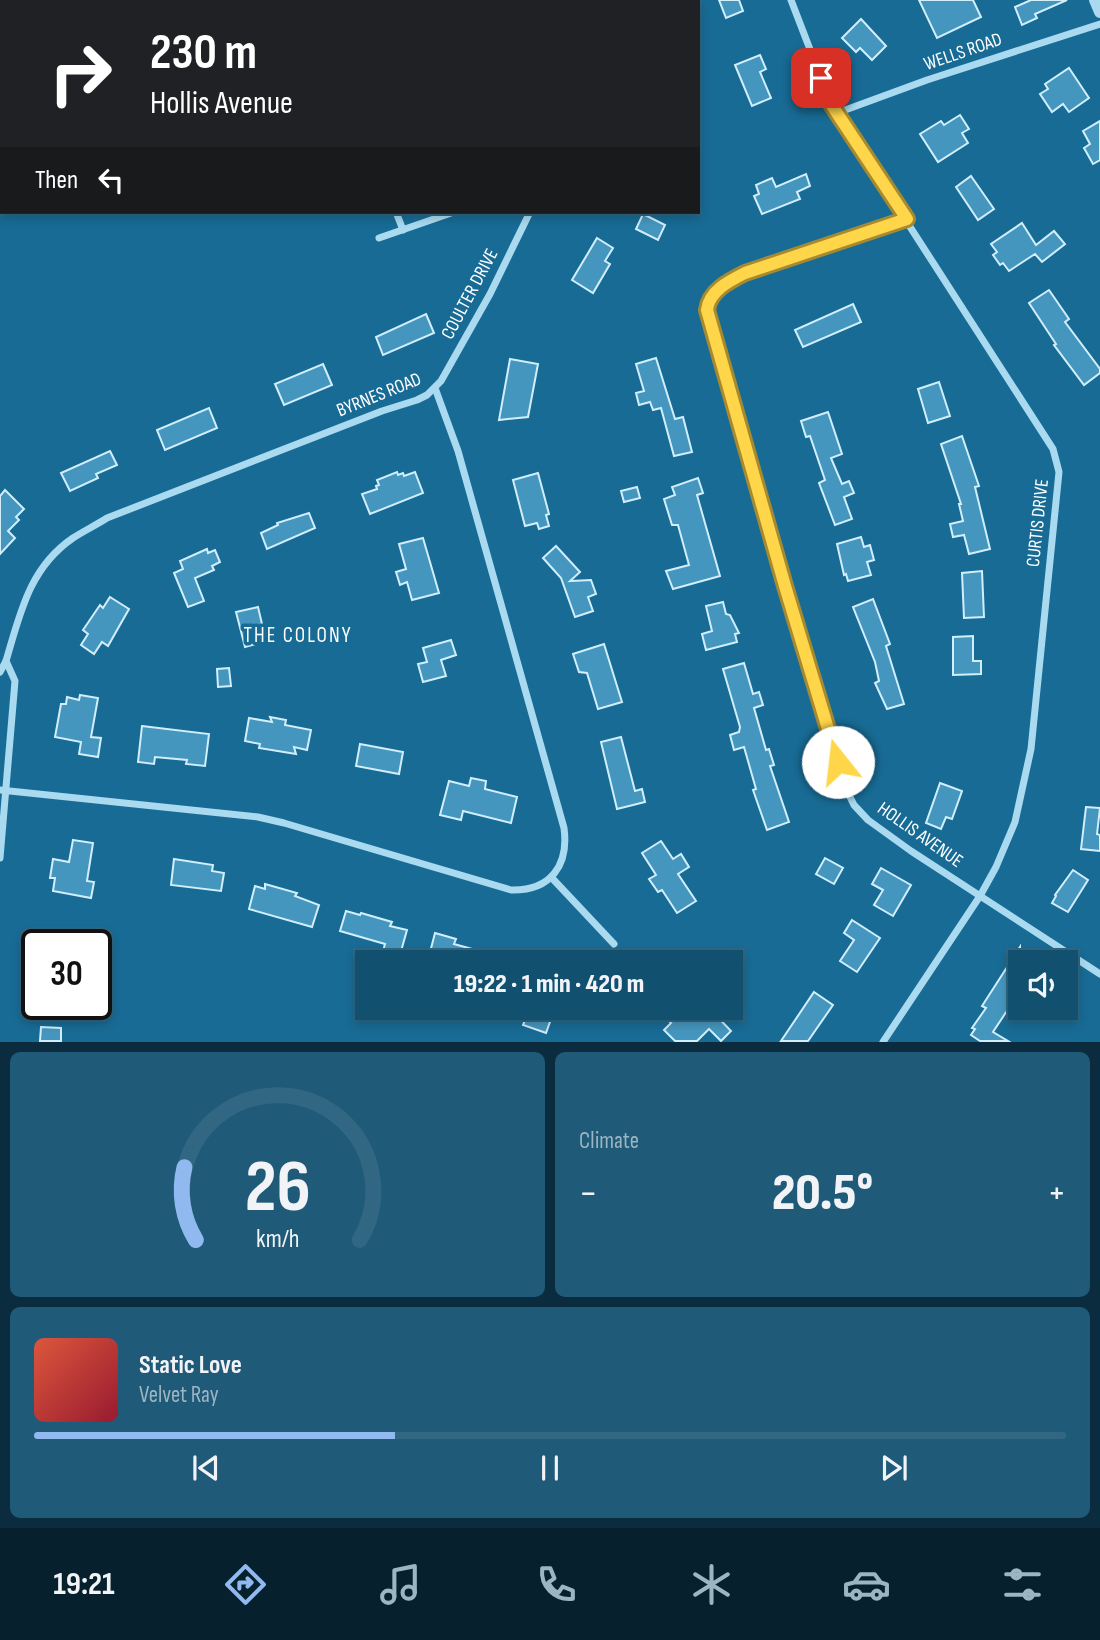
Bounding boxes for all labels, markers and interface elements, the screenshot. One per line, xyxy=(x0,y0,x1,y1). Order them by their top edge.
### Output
text: 230 m xyxy=(150,24,257,83)
icon: right xyxy=(35,28,126,119)
street label: WELLS ROAD xyxy=(921,28,1005,76)
pin xyxy=(791,48,851,108)
icon: arrive xyxy=(802,59,840,97)
text: Hollis Avenue xyxy=(150,84,293,123)
icon: left xyxy=(92,161,130,199)
text: Then xyxy=(35,165,78,196)
street label: COULTER DRIVE xyxy=(437,245,503,343)
street label: BYRNES ROAD xyxy=(333,368,425,422)
street label: CURTIS DRIVE xyxy=(1022,478,1054,568)
district label: THE COLONY xyxy=(244,623,352,648)
position arrow xyxy=(801,725,875,799)
street label: HOLLIS AVENUE xyxy=(873,797,967,873)
speed limit sign: 30 xyxy=(21,929,112,1020)
map controls xyxy=(1008,950,1078,1020)
button: sound xyxy=(1008,950,1078,1020)
text: 19:22 · 1 min · 420 m xyxy=(454,969,644,1000)
text: Climate xyxy=(579,1127,639,1155)
text: 26 xyxy=(244,1145,311,1233)
text: 20.5° xyxy=(772,1162,873,1225)
text: − xyxy=(579,1171,598,1216)
text: + xyxy=(1047,1171,1066,1216)
text: km/h xyxy=(256,1224,299,1255)
text: Static Love xyxy=(139,1350,242,1381)
text: Velvet Ray xyxy=(139,1381,219,1409)
icon: previous xyxy=(187,1449,225,1487)
icon: pause xyxy=(531,1449,569,1487)
icon: next xyxy=(875,1449,913,1487)
icon: directions xyxy=(221,1560,270,1609)
icon: music xyxy=(376,1560,425,1609)
icon: phone xyxy=(532,1560,581,1609)
icon: climate xyxy=(687,1560,736,1609)
icon: car xyxy=(842,1560,891,1609)
icon: filters xyxy=(998,1560,1047,1609)
text: 19:21 xyxy=(53,1565,115,1604)

